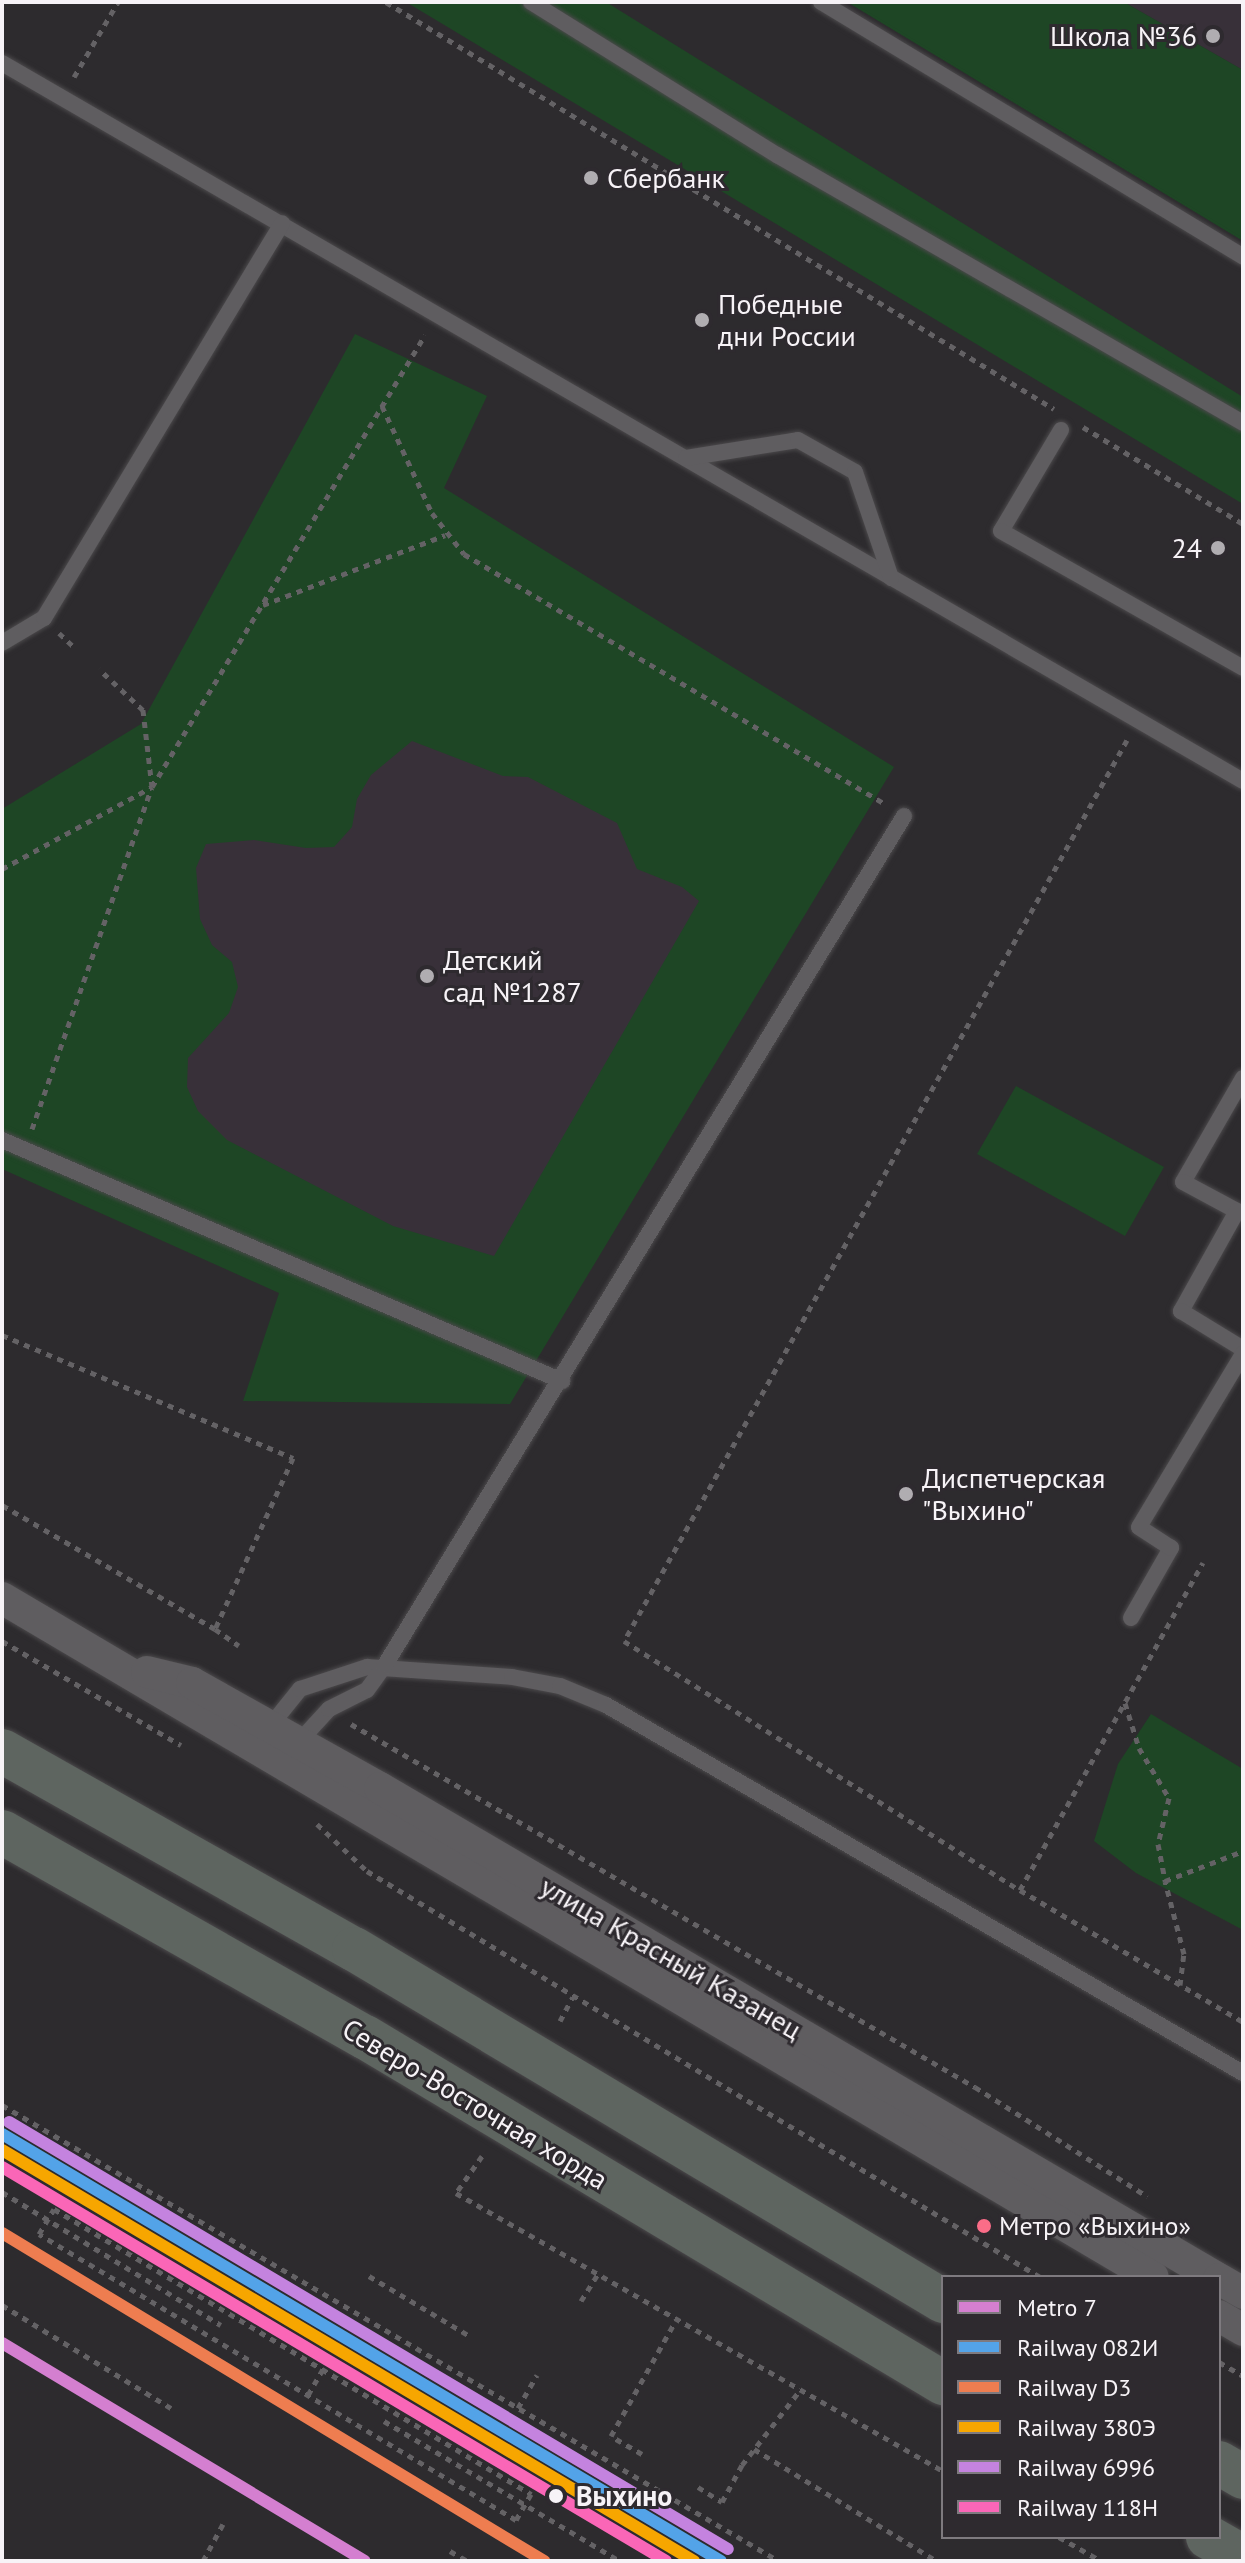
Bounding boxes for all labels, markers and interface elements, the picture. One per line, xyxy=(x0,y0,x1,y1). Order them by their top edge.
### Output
place label: Школа №36 xyxy=(1050,19,1197,53)
marker: Школа №36 xyxy=(1204,27,1222,45)
place label: Сбербанк xyxy=(607,161,725,195)
marker: Сбербанк xyxy=(582,169,600,187)
place label: Победные дни России xyxy=(718,287,856,353)
marker: Победные дни России xyxy=(693,311,711,329)
place label: 24 xyxy=(1171,531,1202,565)
marker: 24 xyxy=(1209,539,1227,557)
place label: Детский сад №1287 xyxy=(443,943,582,1009)
marker: Детский сад №1287 xyxy=(418,967,436,985)
place label: Диспетчерская "Выхино" xyxy=(922,1461,1105,1527)
marker: Диспетчерская "Выхино" xyxy=(897,1485,915,1503)
street label: улица Красный Казанец xyxy=(535,1870,807,2046)
street label: Северо-Восточная хорда xyxy=(336,2012,614,2196)
place label: Метро «Выхино» xyxy=(999,2210,1191,2242)
marker: Метро «Выхино» xyxy=(976,2218,992,2234)
legend xyxy=(941,2275,1221,2539)
text: Metro 7 xyxy=(1017,2292,1097,2323)
text: Railway 082И xyxy=(1017,2332,1158,2363)
text: Railway D3 xyxy=(1017,2372,1131,2403)
text: Railway 380Э xyxy=(1017,2412,1156,2443)
text: Railway 6996 xyxy=(1017,2452,1155,2483)
place label: Выхино xyxy=(576,2479,672,2513)
marker: Выхино xyxy=(543,2483,569,2509)
text: Railway 118Н xyxy=(1017,2492,1158,2523)

